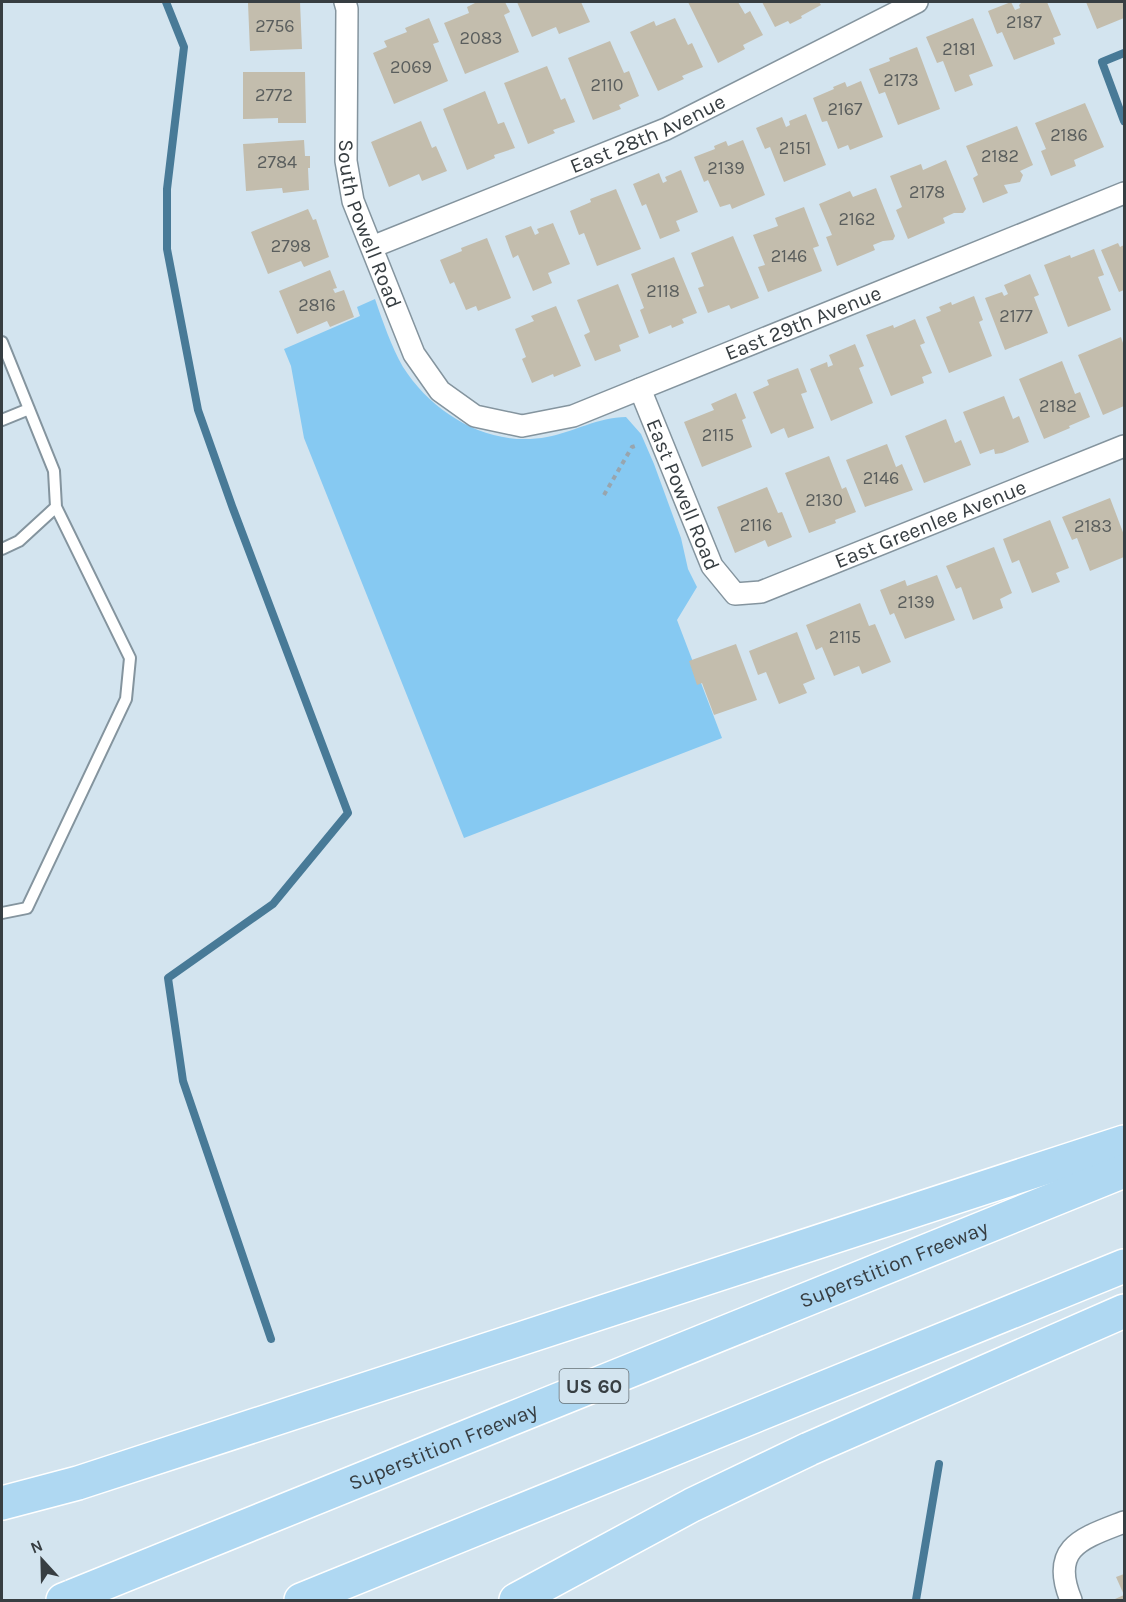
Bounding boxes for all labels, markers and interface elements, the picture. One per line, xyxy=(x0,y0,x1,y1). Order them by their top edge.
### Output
house number: 2187 xyxy=(1006,11,1042,33)
house number: 2756 xyxy=(255,15,295,37)
house number: 2083 xyxy=(460,27,502,49)
house number: 2181 xyxy=(942,38,976,60)
house number: 2069 xyxy=(390,56,432,78)
house number: 2173 xyxy=(883,69,919,91)
house number: 2110 xyxy=(590,74,624,96)
house number: 2772 xyxy=(255,84,293,106)
street label: East 28th Avenue xyxy=(567,89,729,178)
house number: 2167 xyxy=(827,98,863,120)
house number: 2186 xyxy=(1050,124,1088,146)
house number: 2151 xyxy=(779,137,811,159)
street label: South Powell Road xyxy=(334,139,407,312)
house number: 2182 xyxy=(981,145,1019,167)
house number: 2784 xyxy=(257,151,297,173)
house number: 2139 xyxy=(707,157,745,179)
house number: 2178 xyxy=(909,181,945,203)
house number: 2162 xyxy=(838,208,876,230)
house number: 2798 xyxy=(271,235,311,257)
house number: 2146 xyxy=(771,245,807,267)
house number: 2118 xyxy=(646,280,680,302)
street label: East 29th Avenue xyxy=(721,281,885,365)
house number: 2816 xyxy=(298,294,336,316)
house number: 2177 xyxy=(999,305,1033,327)
house number: 2182 xyxy=(1039,395,1077,417)
street label: East Powell Road xyxy=(641,415,725,574)
house number: 2115 xyxy=(702,424,734,446)
house number: 2146 xyxy=(863,467,899,489)
street label: East Greenlee Avenue xyxy=(831,475,1030,573)
house number: 2130 xyxy=(805,489,843,511)
house number: 2116 xyxy=(740,514,772,536)
house number: 2183 xyxy=(1074,515,1112,537)
house number: 2139 xyxy=(897,591,935,613)
house number: 2115 xyxy=(829,626,861,648)
street label: Superstition Freeway xyxy=(796,1215,992,1313)
road number: US 60 xyxy=(560,1369,628,1403)
street label: Superstition Freeway xyxy=(345,1397,541,1495)
north arrow xyxy=(12,1530,72,1590)
text: N xyxy=(28,1536,45,1558)

